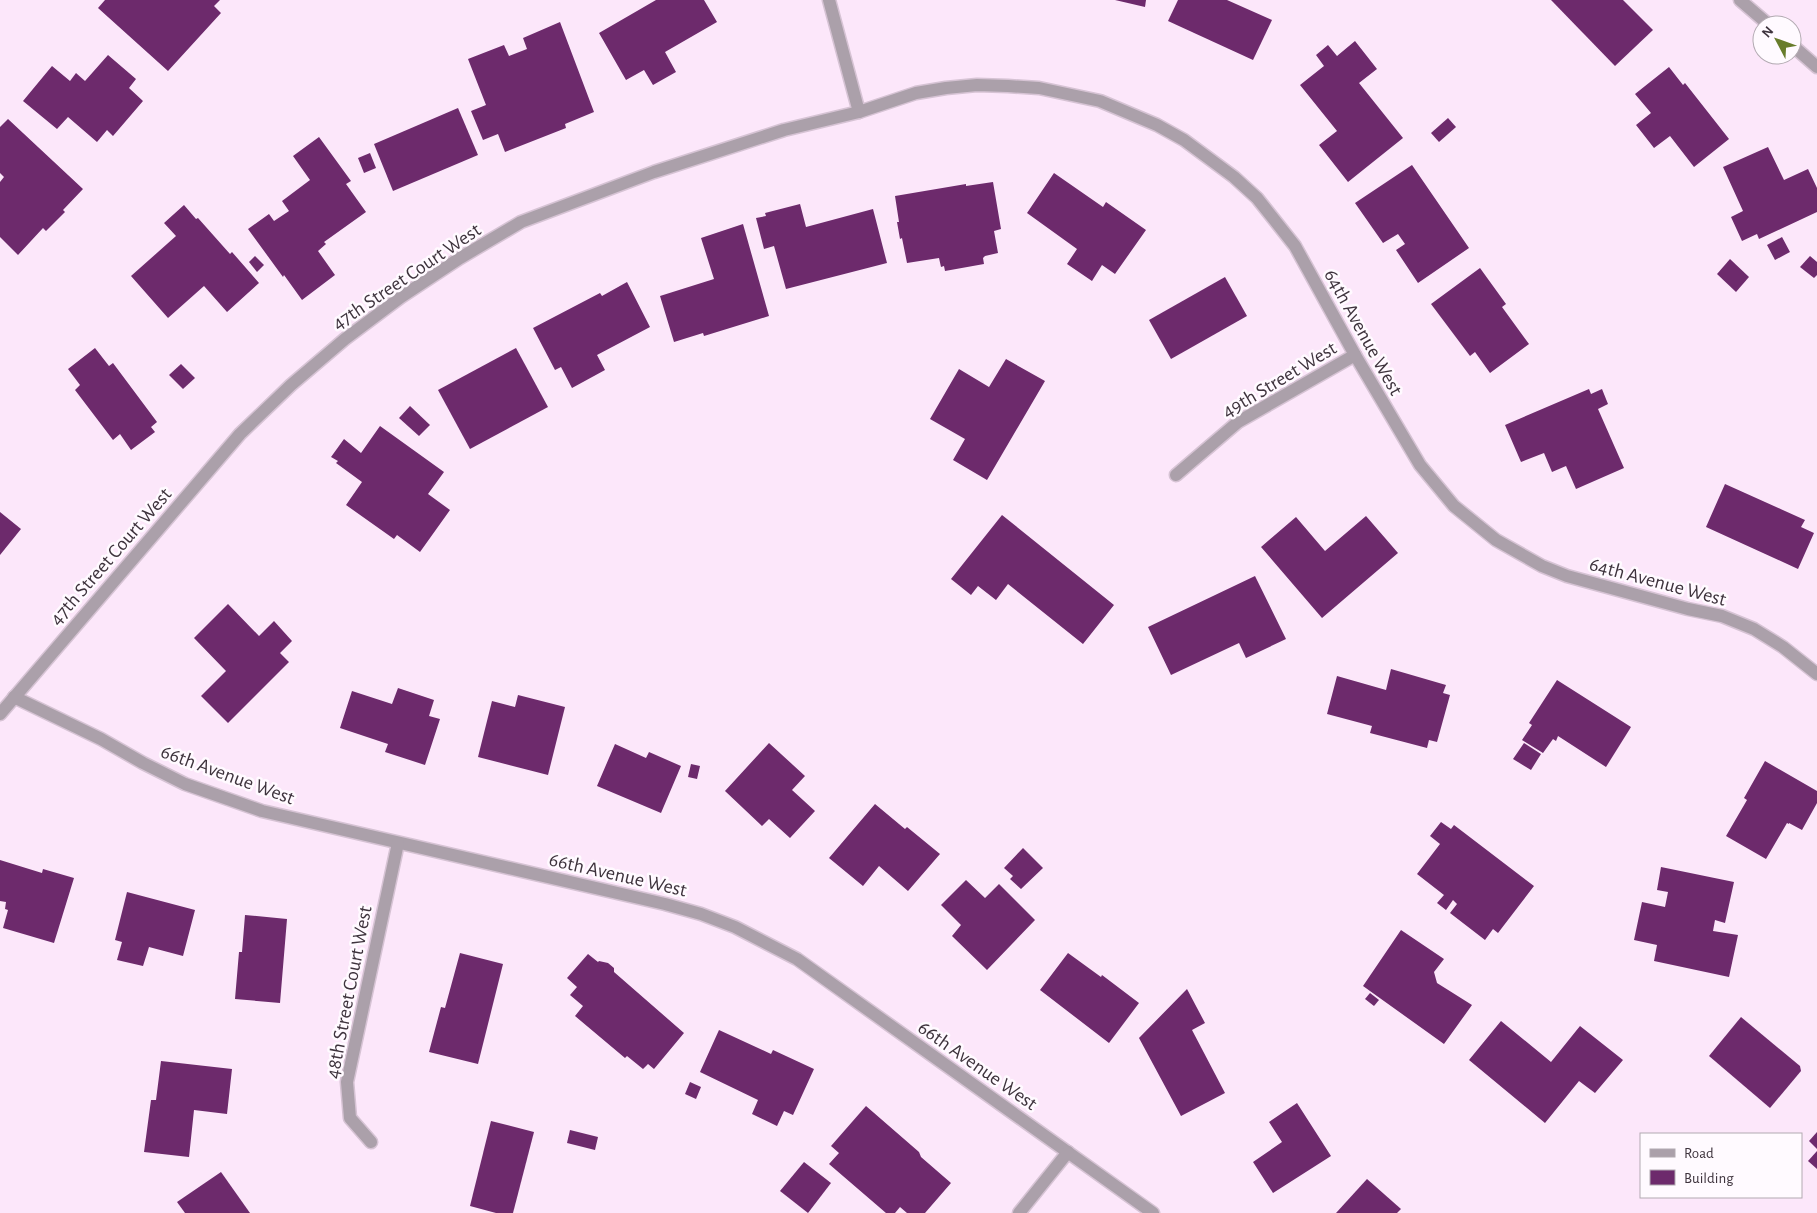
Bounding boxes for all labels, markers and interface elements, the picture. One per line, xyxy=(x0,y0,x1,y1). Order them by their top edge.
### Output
north arrow xyxy=(1752,15,1802,65)
text: N xyxy=(1759,24,1776,40)
street label: 47th Street Court West xyxy=(329,219,485,334)
street label: 64th Avenue West xyxy=(1320,266,1406,399)
street label: 49th Street West xyxy=(1219,338,1341,422)
street label: 47th Street Court West xyxy=(46,484,176,629)
street label: 64th Avenue West xyxy=(1587,554,1729,610)
street label: 66th Avenue West xyxy=(158,742,298,809)
street label: 66th Avenue West xyxy=(547,849,689,901)
street label: 48th Street Court West xyxy=(322,904,376,1080)
street label: 66th Avenue West xyxy=(914,1017,1041,1115)
legend xyxy=(1640,1133,1802,1198)
text: Road xyxy=(1684,1146,1714,1161)
text: Building xyxy=(1684,1171,1734,1186)

